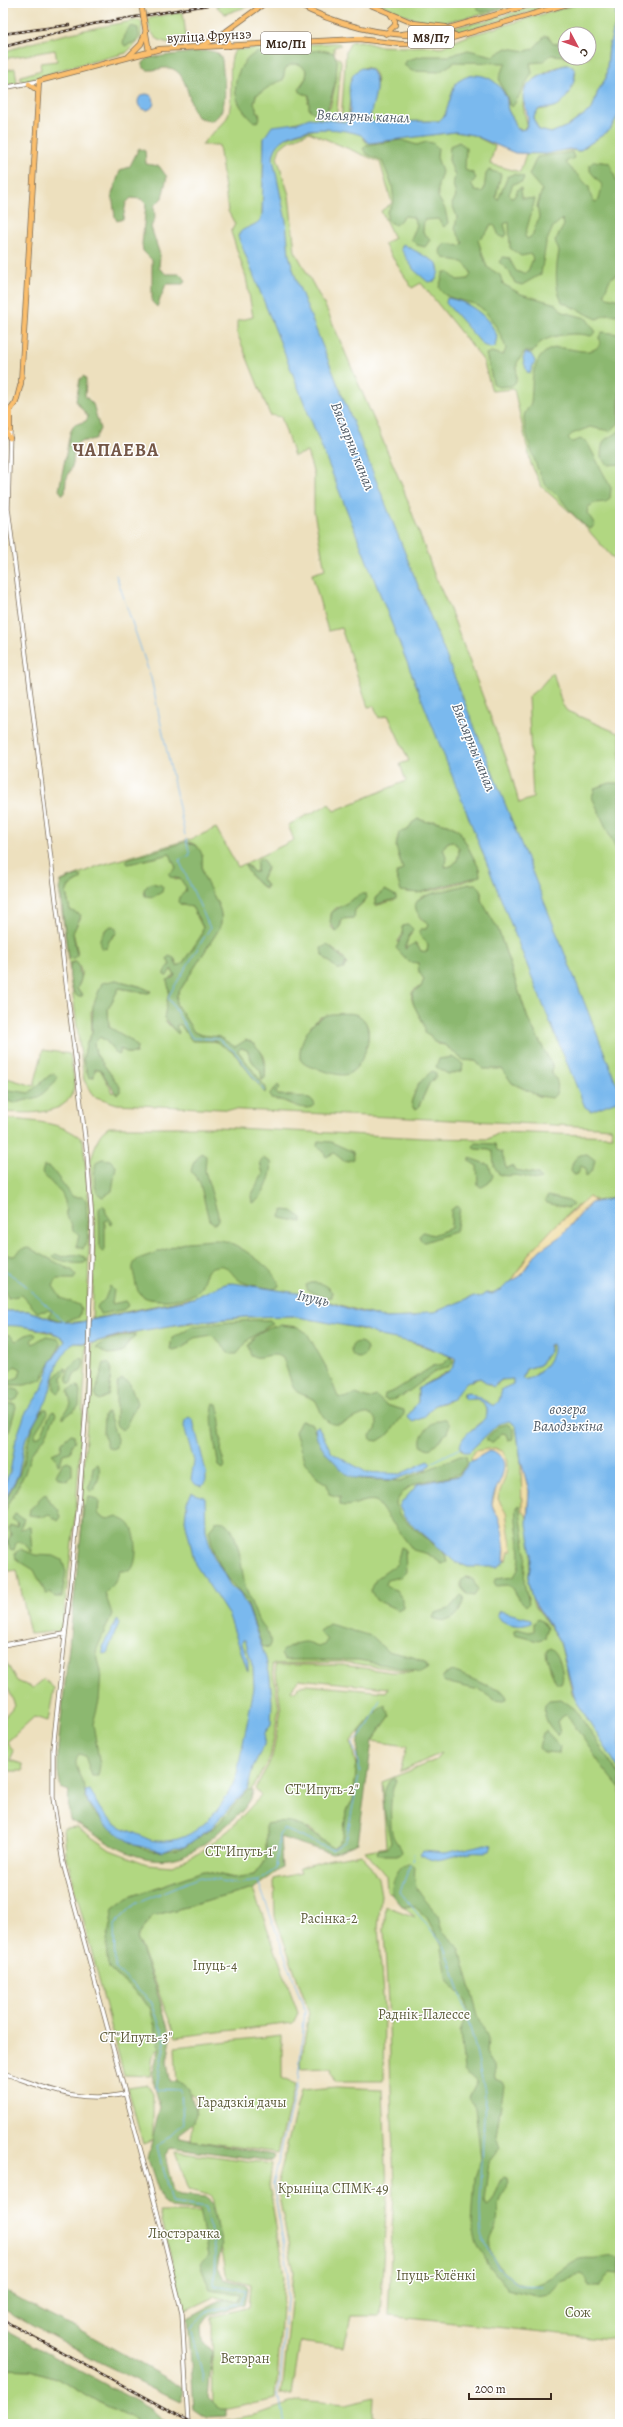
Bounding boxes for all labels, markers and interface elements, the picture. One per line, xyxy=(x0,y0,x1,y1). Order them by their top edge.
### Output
street label: вуліца Фрунзэ xyxy=(166,24,252,48)
road number: М8/П7 xyxy=(408,26,454,48)
north arrow xyxy=(557,26,597,66)
road number: М10/П1 xyxy=(261,32,311,54)
text: С xyxy=(576,45,592,60)
water label: Вяслярны канал xyxy=(316,104,410,128)
water label: Вяслярны канал xyxy=(326,399,380,493)
district label: ЧАПАЕВА xyxy=(73,438,159,462)
water label: Вяслярны канал xyxy=(447,700,501,794)
water label: Іпуць xyxy=(295,1285,331,1311)
water label: возера Валодзькіна xyxy=(533,1399,603,1436)
park label: СТ"Ипуть-2" xyxy=(285,1780,359,1799)
park label: СТ"Ипуть-1" xyxy=(205,1842,277,1861)
park label: Расінка-2 xyxy=(300,1909,358,1928)
park label: Іпуць-4 xyxy=(193,1956,237,1975)
park label: Раднік-Палессе xyxy=(378,2005,470,2024)
park label: СТ"Ипуть-3" xyxy=(100,2028,172,2047)
park label: Гарадзкія дачы xyxy=(197,2093,287,2112)
park label: Крыніца СПМК-49 xyxy=(277,2179,389,2198)
park label: Люстэрачка xyxy=(148,2224,220,2243)
park label: Іпуць-Клёнкі xyxy=(396,2266,476,2285)
park label: Сож xyxy=(565,2303,591,2322)
park label: Ветэран xyxy=(220,2349,270,2368)
scale bar xyxy=(469,2375,551,2401)
text: 200 m xyxy=(475,2381,506,2397)

